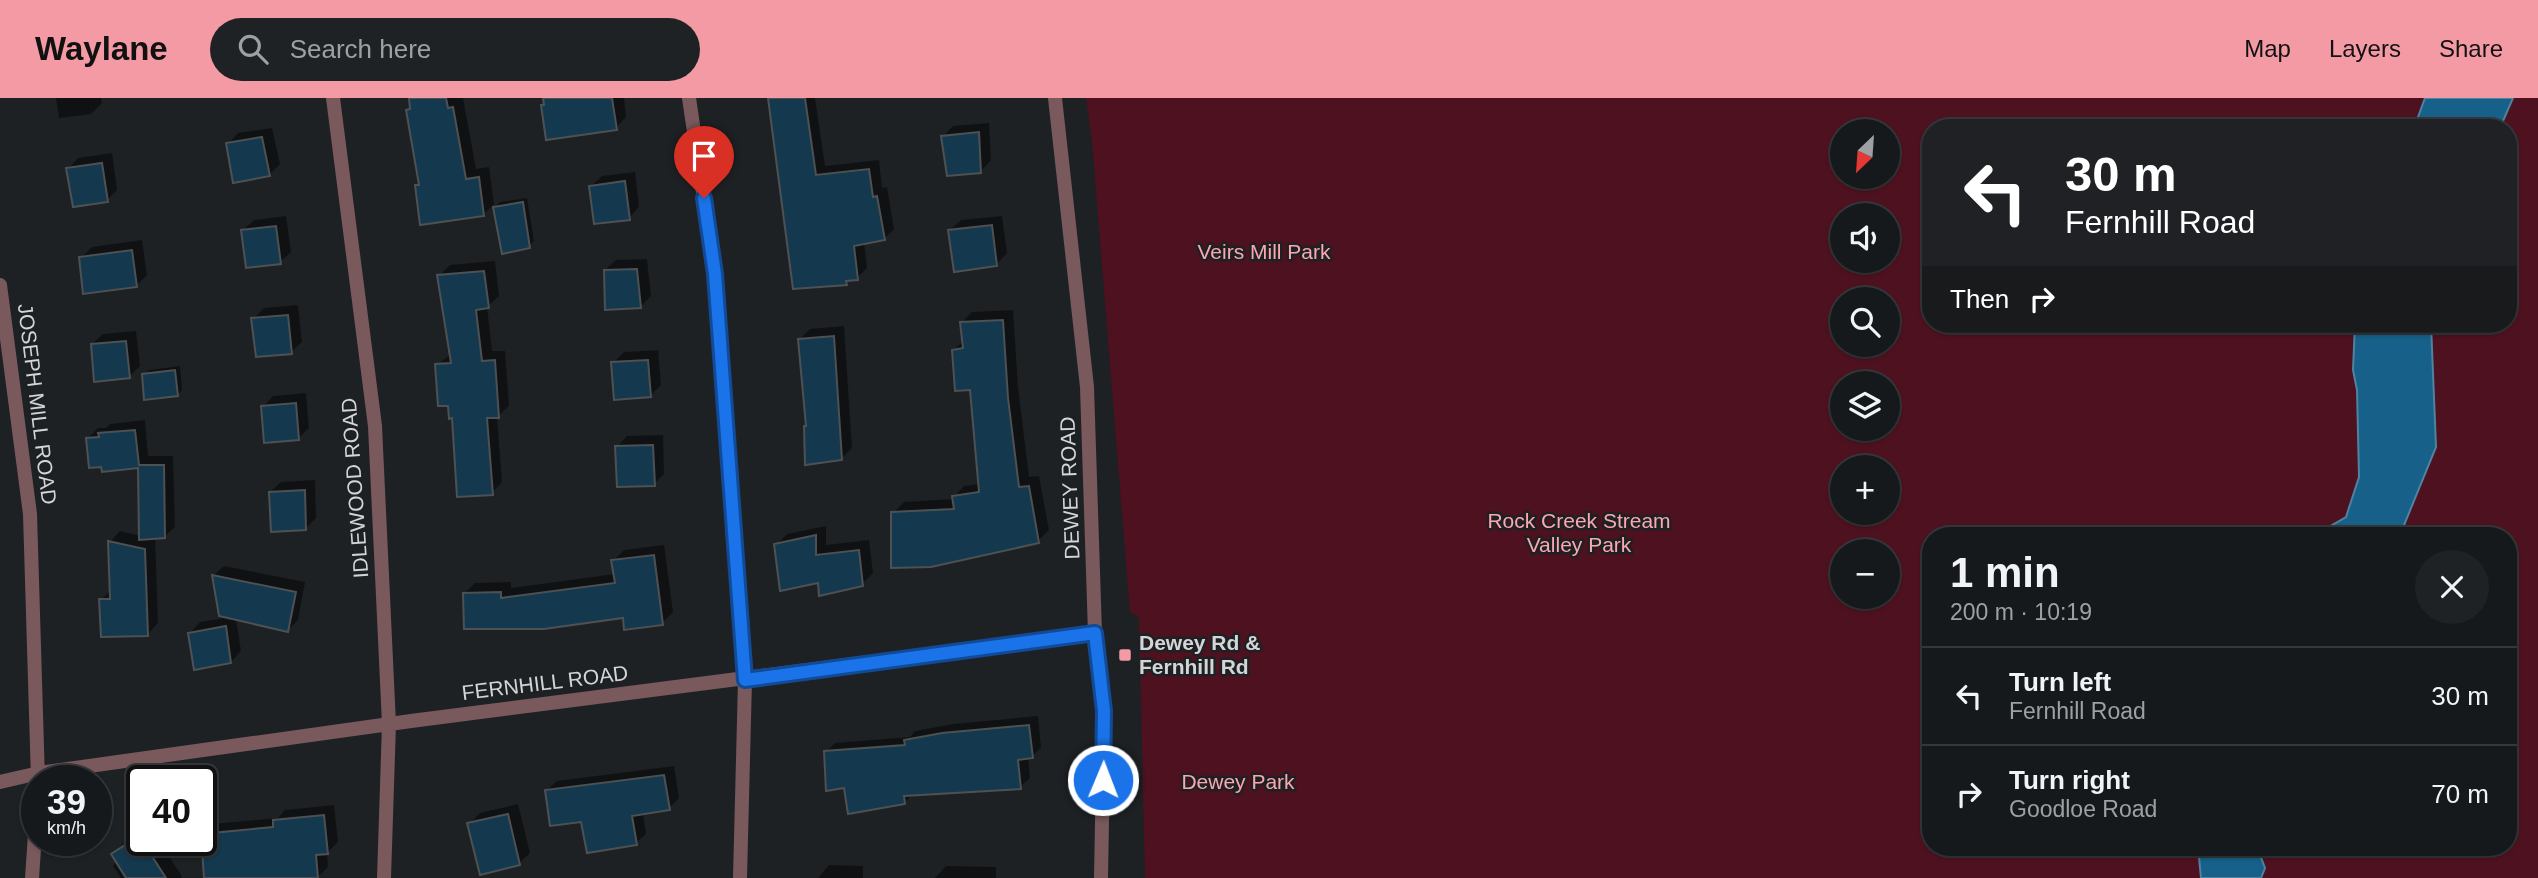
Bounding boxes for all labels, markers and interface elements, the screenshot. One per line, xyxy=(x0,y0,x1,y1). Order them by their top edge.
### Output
search box xyxy=(210,18,700,81)
text: Waylane xyxy=(35,30,168,67)
icon: search xyxy=(234,30,272,68)
text: Search here xyxy=(290,34,431,64)
text: Map xyxy=(2244,35,2291,62)
text: Layers xyxy=(2329,35,2401,62)
text: Share xyxy=(2439,35,2503,62)
north arrow xyxy=(1830,119,1900,189)
map controls xyxy=(1830,119,1900,609)
pin xyxy=(674,126,734,198)
icon: arrive xyxy=(685,137,723,175)
icon: left xyxy=(1950,147,2041,238)
text: 30 m xyxy=(2065,147,2177,201)
button: sound xyxy=(1830,203,1900,273)
text: Fernhill Road xyxy=(2065,204,2255,240)
park label: Veirs Mill Park xyxy=(1197,240,1331,263)
icon: right xyxy=(2023,280,2061,318)
text: Then xyxy=(1950,284,2009,314)
button: search xyxy=(1830,287,1900,357)
street label: JOSEPH MILL ROAD xyxy=(14,302,61,506)
button: layers xyxy=(1830,371,1900,441)
street label: IDLEWOOD ROAD xyxy=(337,397,372,579)
street label: DEWEY ROAD xyxy=(1056,416,1083,560)
button: + xyxy=(1830,455,1900,525)
park label: Rock Creek Stream Valley Park xyxy=(1487,509,1671,556)
button: − xyxy=(1830,539,1900,609)
text: 1 min xyxy=(1950,549,2060,596)
button: close xyxy=(2415,550,2489,624)
text: 200 m · 10:19 xyxy=(1950,599,2092,625)
place label: Dewey Rd & Fernhill Rd xyxy=(1139,631,1260,678)
marker: Dewey Rd & Fernhill Rd xyxy=(1117,647,1133,663)
street label: FERNHILL ROAD xyxy=(461,661,629,704)
text: Turn left xyxy=(2009,667,2111,697)
icon: left xyxy=(1950,677,1988,715)
text: 30 m xyxy=(2431,681,2489,711)
text: Fernhill Road xyxy=(2009,698,2146,724)
position arrow xyxy=(1066,743,1140,817)
speed limit sign: 40 xyxy=(126,765,217,856)
text: Turn right xyxy=(2009,765,2130,795)
park label: Dewey Park xyxy=(1181,770,1295,793)
icon: right xyxy=(1950,775,1988,813)
text: 70 m xyxy=(2431,779,2489,809)
text: 39 xyxy=(47,782,86,821)
text: Goodloe Road xyxy=(2009,796,2157,822)
text: km/h xyxy=(47,818,86,838)

